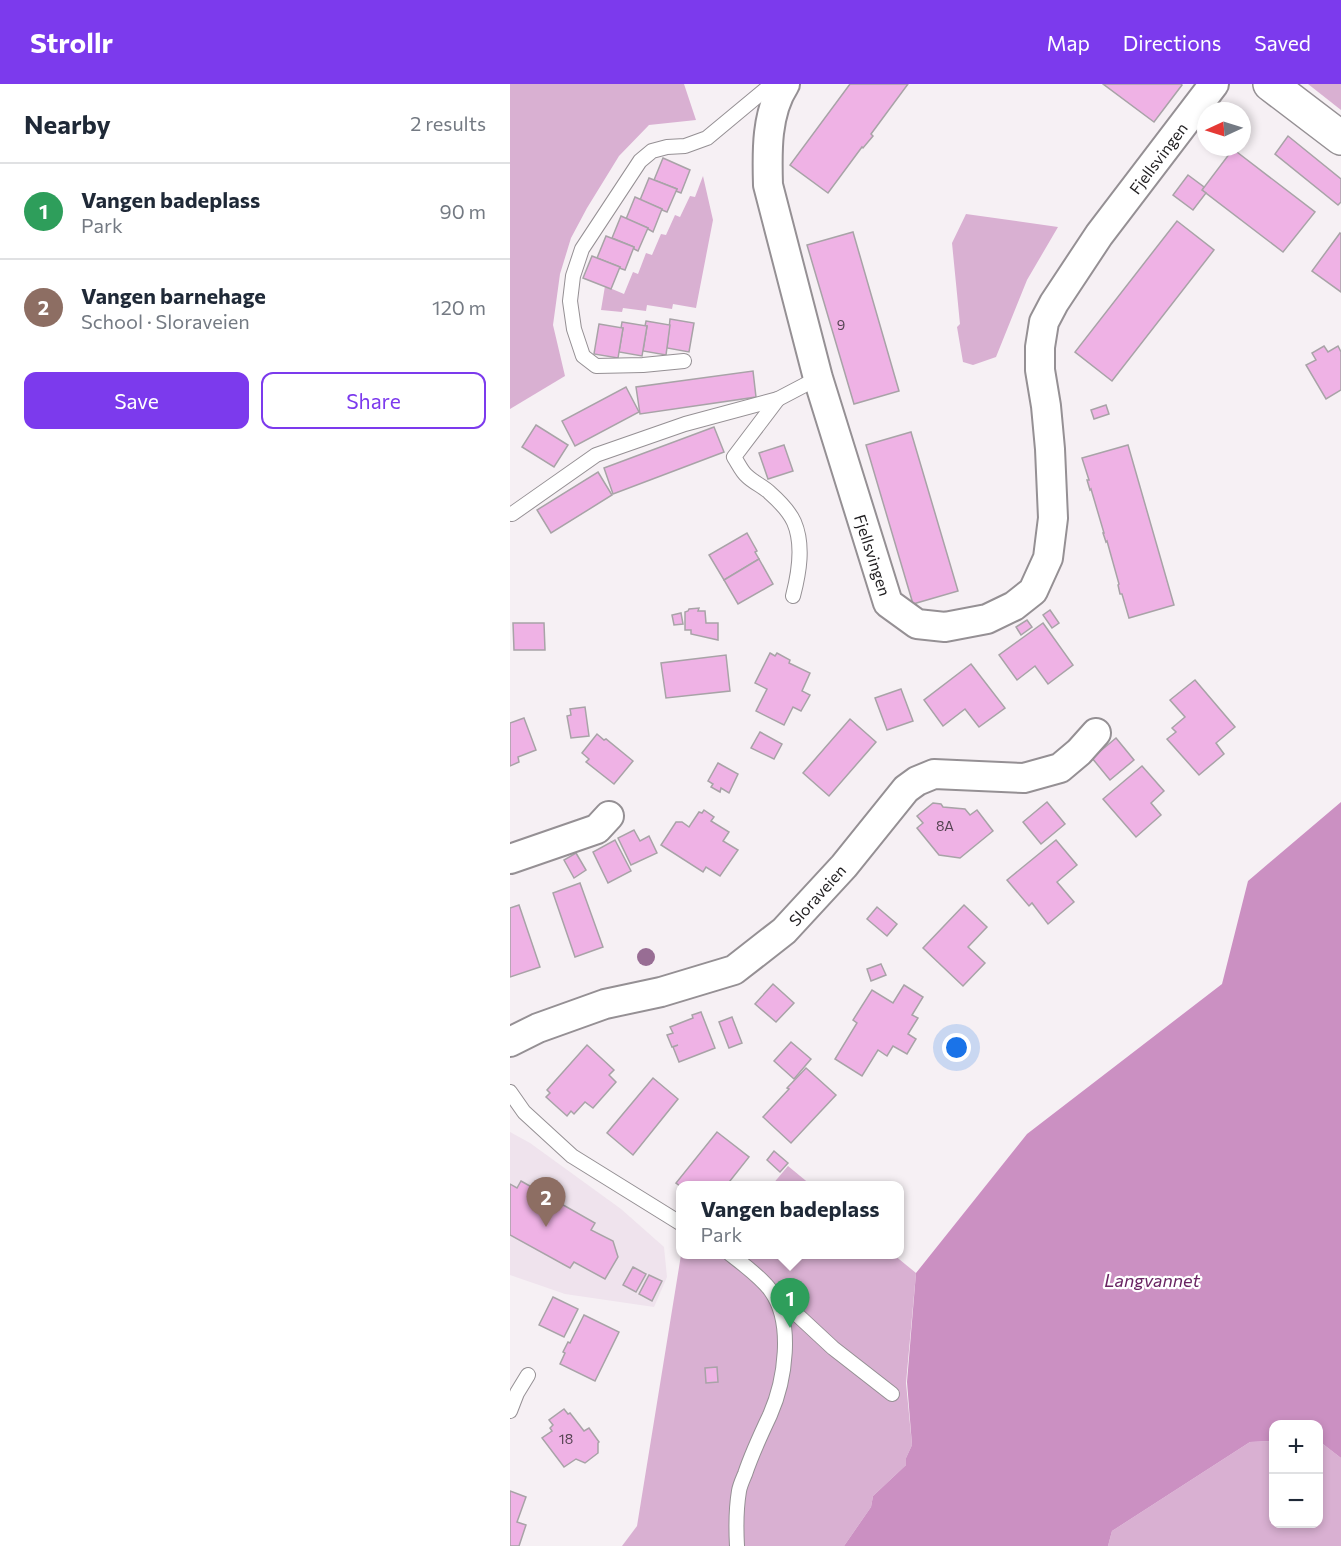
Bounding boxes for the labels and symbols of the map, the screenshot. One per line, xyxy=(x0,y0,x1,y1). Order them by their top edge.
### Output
north arrow xyxy=(1197,102,1251,156)
street label: Fjellsvingen xyxy=(1125,119,1191,197)
house number: 9 xyxy=(837,316,845,333)
street label: Fjellsvingen xyxy=(851,512,895,598)
house number: 8A xyxy=(936,817,954,834)
street label: Sloraveien xyxy=(785,861,849,929)
your location xyxy=(942,1033,971,1062)
pin: 2 xyxy=(526,1178,566,1227)
water label: Langvannet xyxy=(1104,1269,1200,1291)
pin: 1 xyxy=(770,1278,810,1328)
house number: 18 xyxy=(559,1430,573,1447)

